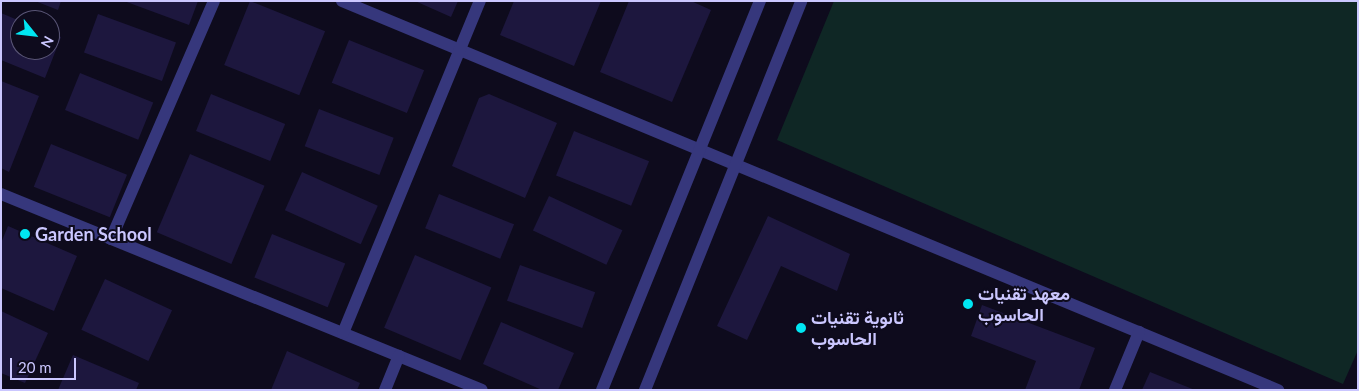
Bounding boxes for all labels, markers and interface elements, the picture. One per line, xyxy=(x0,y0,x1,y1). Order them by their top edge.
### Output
north arrow xyxy=(10,10,60,60)
text: N xyxy=(38,33,58,51)
place label: Garden School xyxy=(35,223,152,245)
marker: Garden School xyxy=(19,228,31,240)
place label: معهد تقنيات الحاسوب xyxy=(978,283,1070,326)
marker: معهد تقنيات الحاسوب xyxy=(962,298,974,310)
place label: ثانوية تقنيات الحاسوب xyxy=(811,307,904,350)
marker: ثانوية تقنيات الحاسوب xyxy=(795,322,807,334)
scale bar xyxy=(12,348,79,380)
text: 20 m xyxy=(18,358,52,376)

